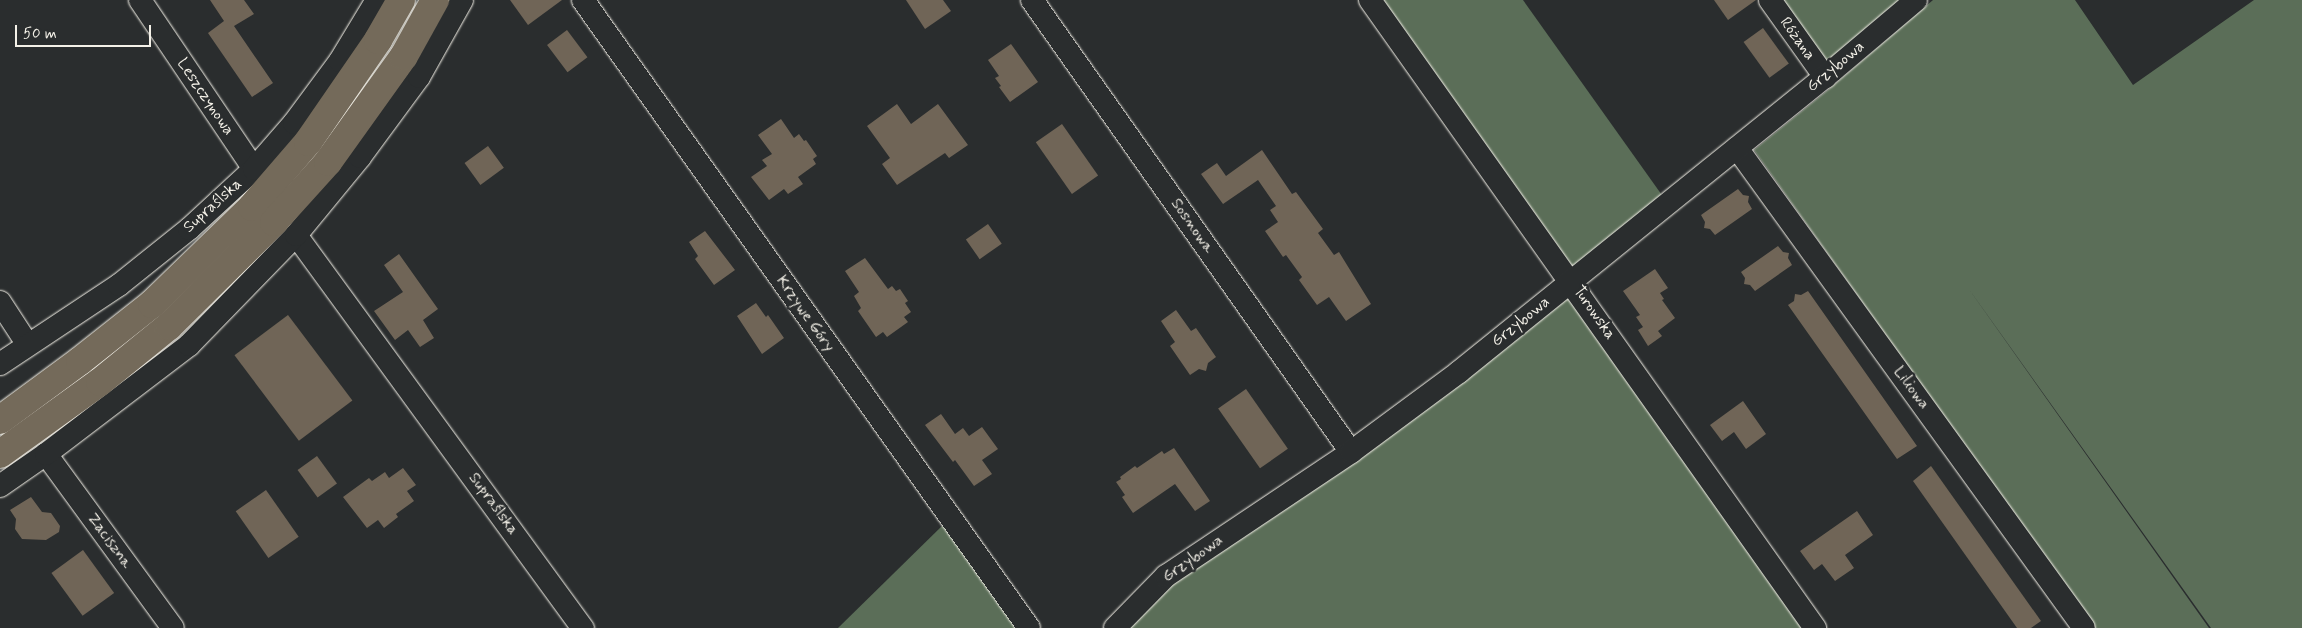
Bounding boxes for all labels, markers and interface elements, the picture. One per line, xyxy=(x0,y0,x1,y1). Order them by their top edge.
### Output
street label: Różana xyxy=(1775,14,1819,64)
scale bar xyxy=(18,15,154,47)
text: 50 m xyxy=(23,24,57,44)
street label: Grzybowa xyxy=(1803,37,1869,97)
street label: Leszczynowa xyxy=(172,55,238,139)
street label: Supraślska xyxy=(180,175,246,237)
street label: Sosnowa xyxy=(1166,195,1218,257)
street label: Krzywe Góry xyxy=(772,272,838,356)
street label: Turowska xyxy=(1569,282,1619,344)
street label: Grzybowa xyxy=(1488,293,1554,351)
street label: Liliowa xyxy=(1889,363,1933,413)
street label: Supraślska xyxy=(464,469,522,539)
street label: Zaciszna xyxy=(83,510,135,572)
street label: Grzybowa xyxy=(1159,531,1227,587)

